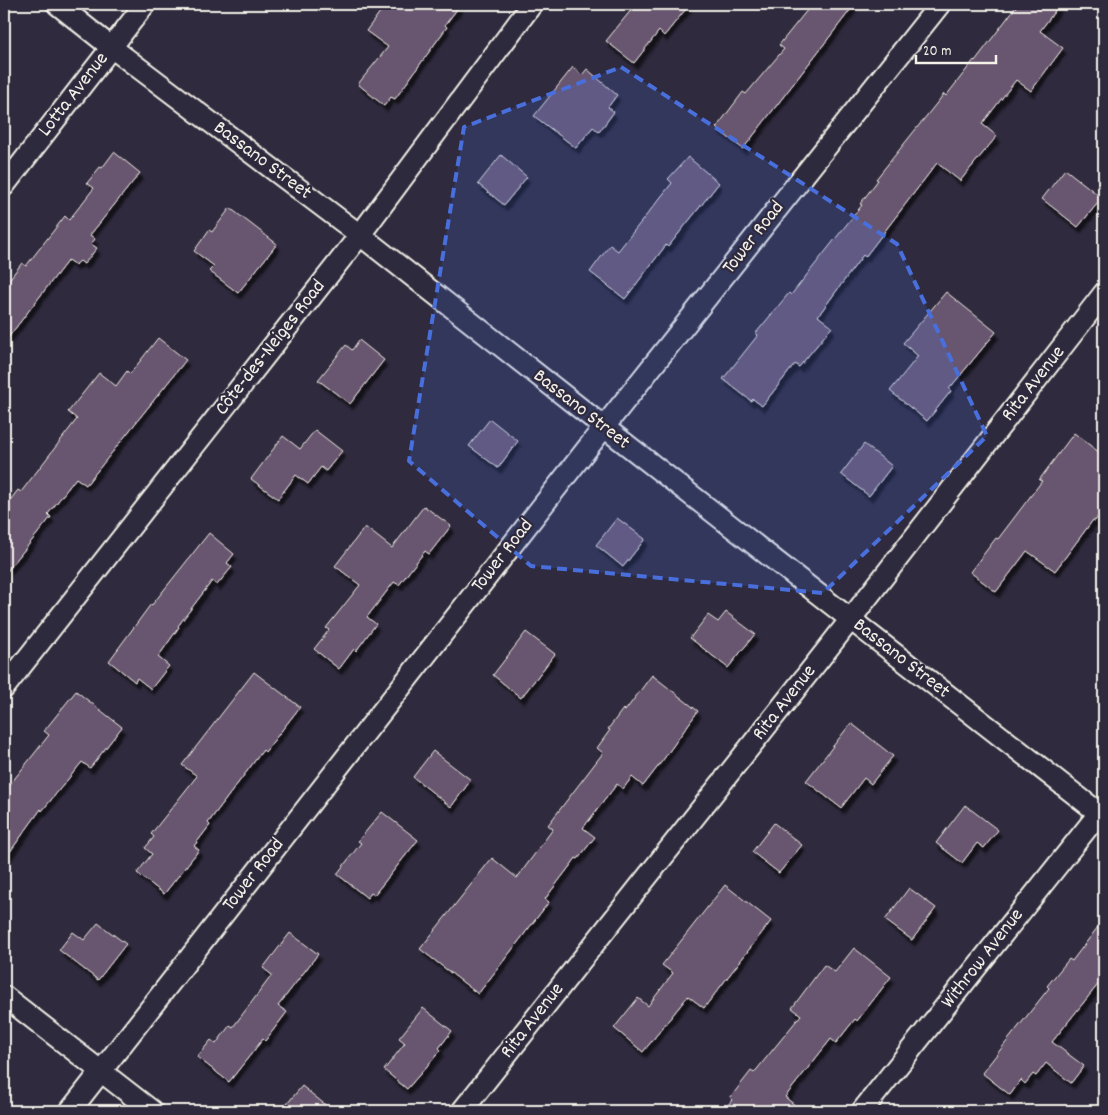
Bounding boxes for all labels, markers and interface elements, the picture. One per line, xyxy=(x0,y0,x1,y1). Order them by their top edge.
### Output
scale bar xyxy=(916,32,996,64)
text: 20 m xyxy=(923,41,951,63)
street label: Lotta Avenue xyxy=(32,47,116,143)
street label: Bassano Street xyxy=(207,115,317,207)
street label: Tower Road xyxy=(716,195,792,281)
street label: Côte-des-Neiges Road xyxy=(209,274,333,422)
street label: Rita Avenue xyxy=(995,340,1073,428)
street label: Bassano Street xyxy=(527,363,635,457)
street label: Tower Road xyxy=(465,513,541,599)
street label: Bassano Street xyxy=(847,612,955,706)
street label: Rita Avenue xyxy=(746,659,824,747)
street label: Tower Road xyxy=(216,832,292,918)
street label: Withrow Avenue xyxy=(935,903,1031,1015)
street label: Rita Avenue xyxy=(494,977,572,1065)

